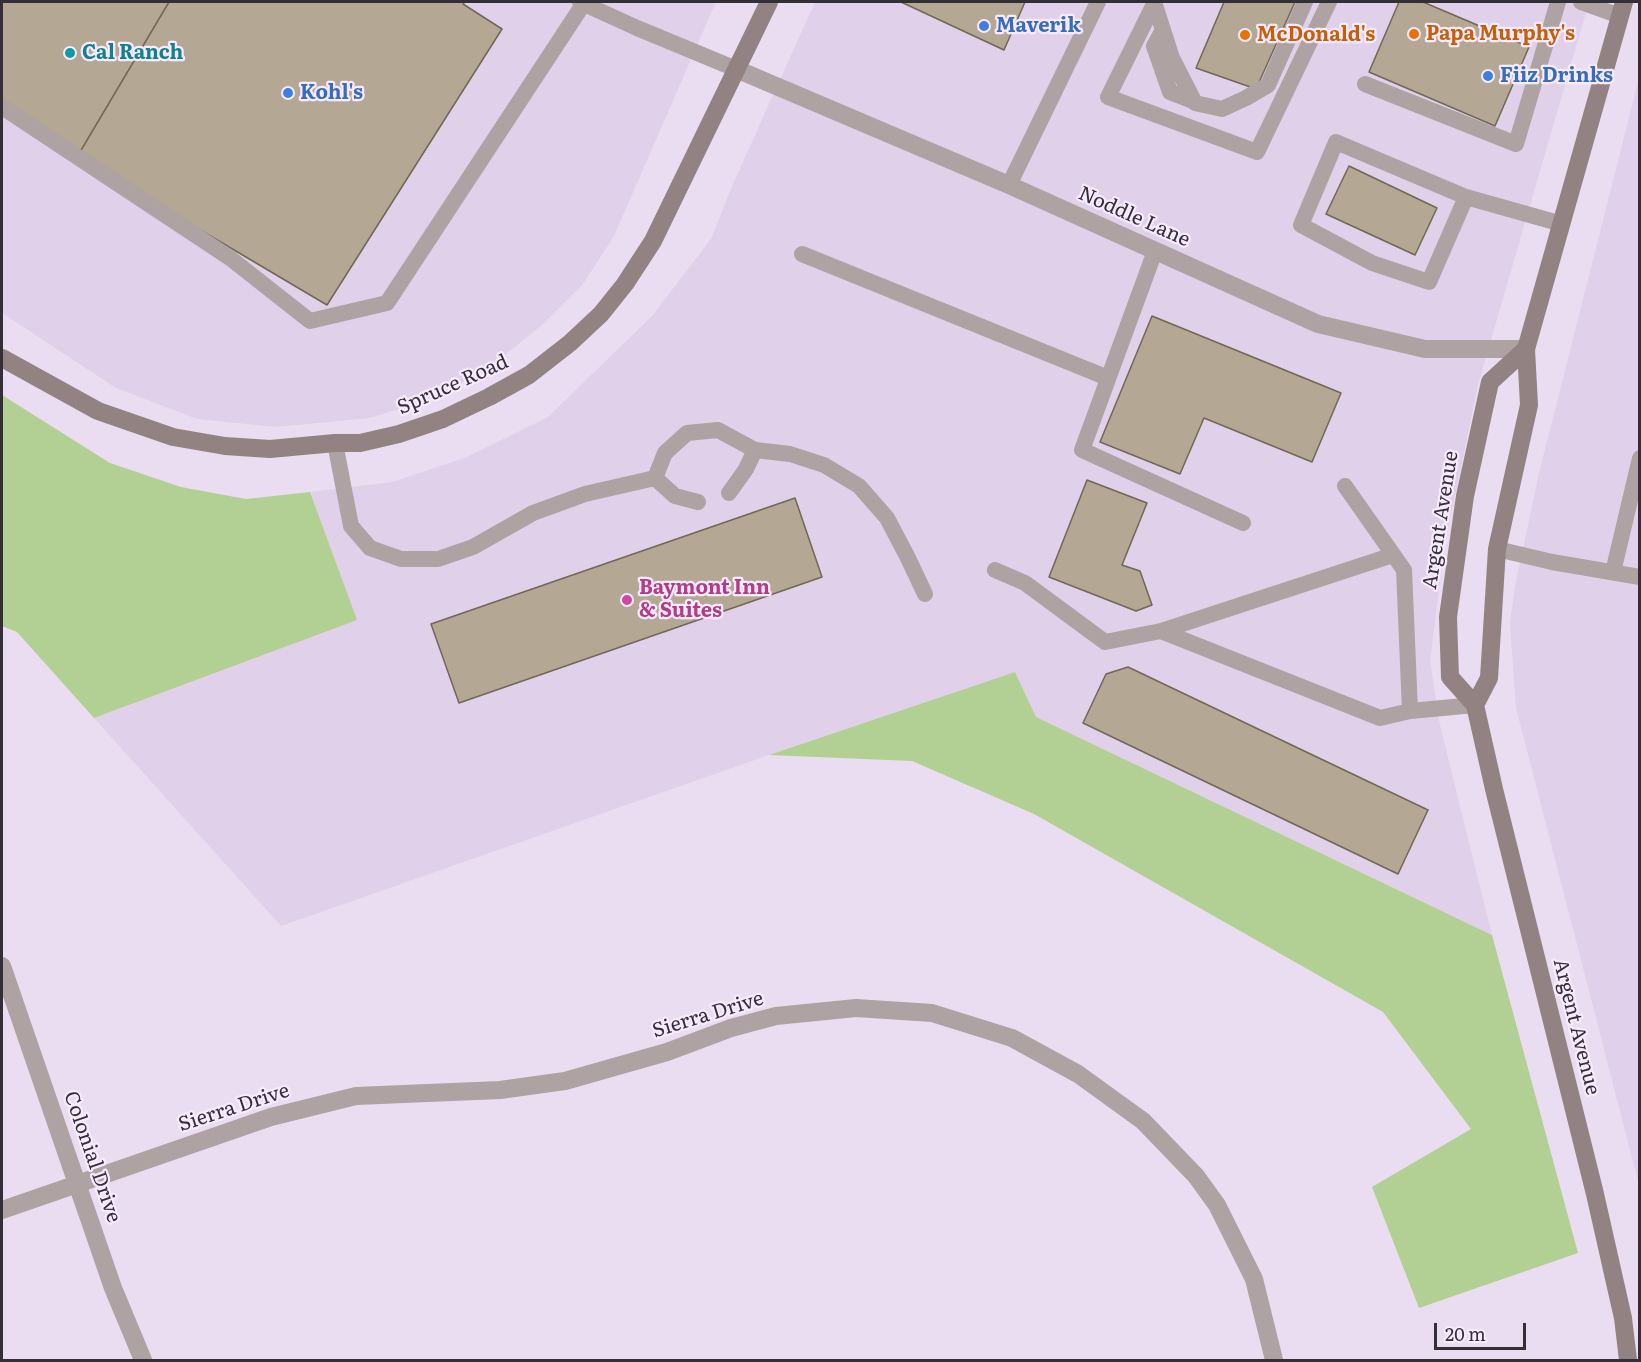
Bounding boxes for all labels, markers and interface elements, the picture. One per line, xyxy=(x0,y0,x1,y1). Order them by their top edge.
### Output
place label: Maverik xyxy=(996,14,1081,38)
marker: Maverik xyxy=(977,19,991,33)
place label: Papa Murphy's xyxy=(1426,22,1575,46)
place label: McDonald's xyxy=(1257,23,1375,47)
marker: Papa Murphy's xyxy=(1407,27,1421,41)
marker: McDonald's xyxy=(1238,28,1252,42)
place label: Cal Ranch xyxy=(82,41,183,65)
marker: Cal Ranch xyxy=(63,46,77,60)
place label: Fiiz Drinks xyxy=(1500,64,1613,88)
marker: Fiiz Drinks xyxy=(1481,69,1495,83)
place label: Kohl's xyxy=(300,81,363,105)
marker: Kohl's xyxy=(281,86,295,100)
street label: Noddle Lane xyxy=(1075,182,1193,252)
street label: Spruce Road xyxy=(394,350,512,420)
street label: Argent Avenue xyxy=(1418,449,1464,591)
place label: Baymont Inn & Suites xyxy=(639,576,770,623)
marker: Baymont Inn & Suites xyxy=(620,593,634,607)
street label: Argent Avenue xyxy=(1547,956,1605,1098)
street label: Sierra Drive xyxy=(649,987,767,1043)
street label: Sierra Drive xyxy=(176,1079,292,1137)
street label: Colonial Drive xyxy=(58,1088,126,1226)
scale bar xyxy=(1437,1311,1528,1349)
text: 20 m xyxy=(1445,1320,1486,1347)

